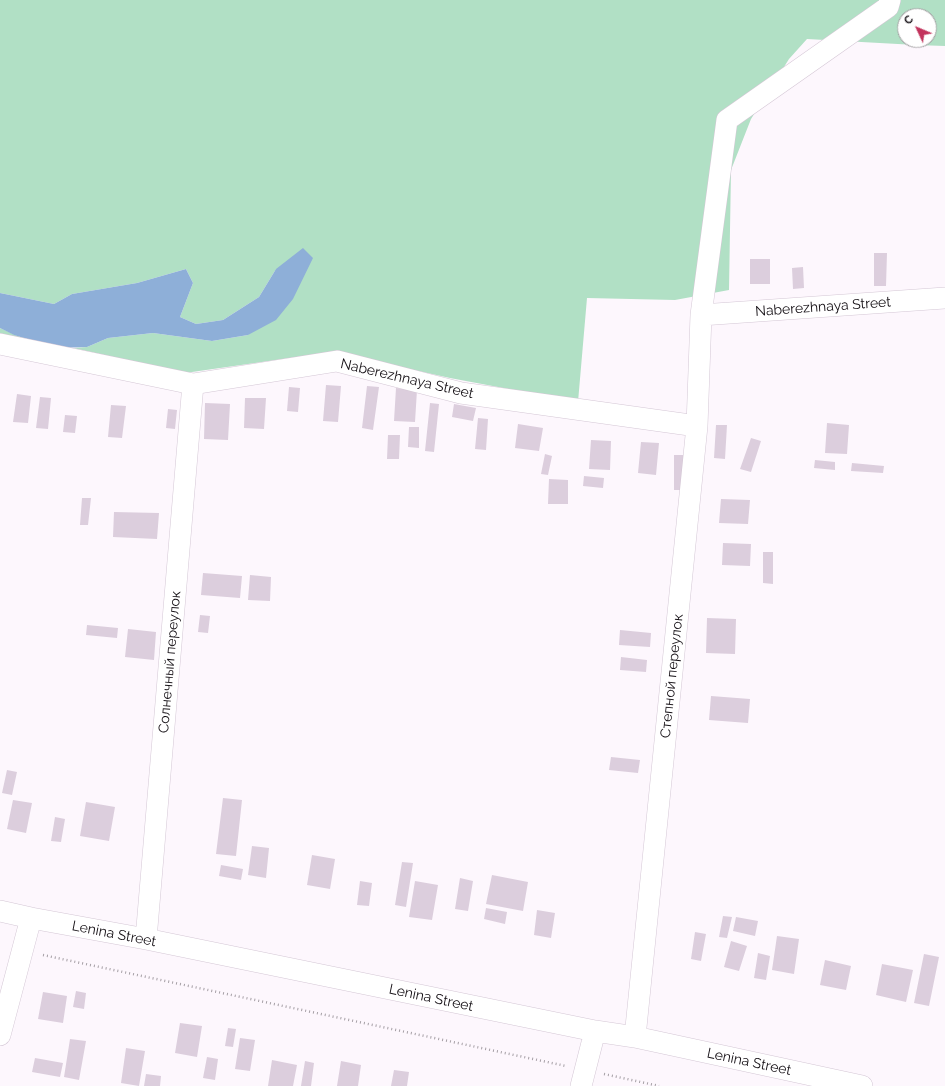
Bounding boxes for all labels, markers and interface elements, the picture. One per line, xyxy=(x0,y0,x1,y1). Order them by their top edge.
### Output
north arrow xyxy=(897,8,937,48)
text: С xyxy=(901,13,916,27)
street label: Naberezhnaya Street xyxy=(755,294,891,320)
street label: Naberezhnaya Street xyxy=(339,356,475,402)
street label: Солнечный переулок xyxy=(155,590,185,734)
street label: Степной переулок xyxy=(657,613,687,739)
street label: Lenina Street xyxy=(70,918,158,950)
street label: Lenina Street xyxy=(387,981,475,1015)
street label: Lenina Street xyxy=(705,1045,793,1079)

